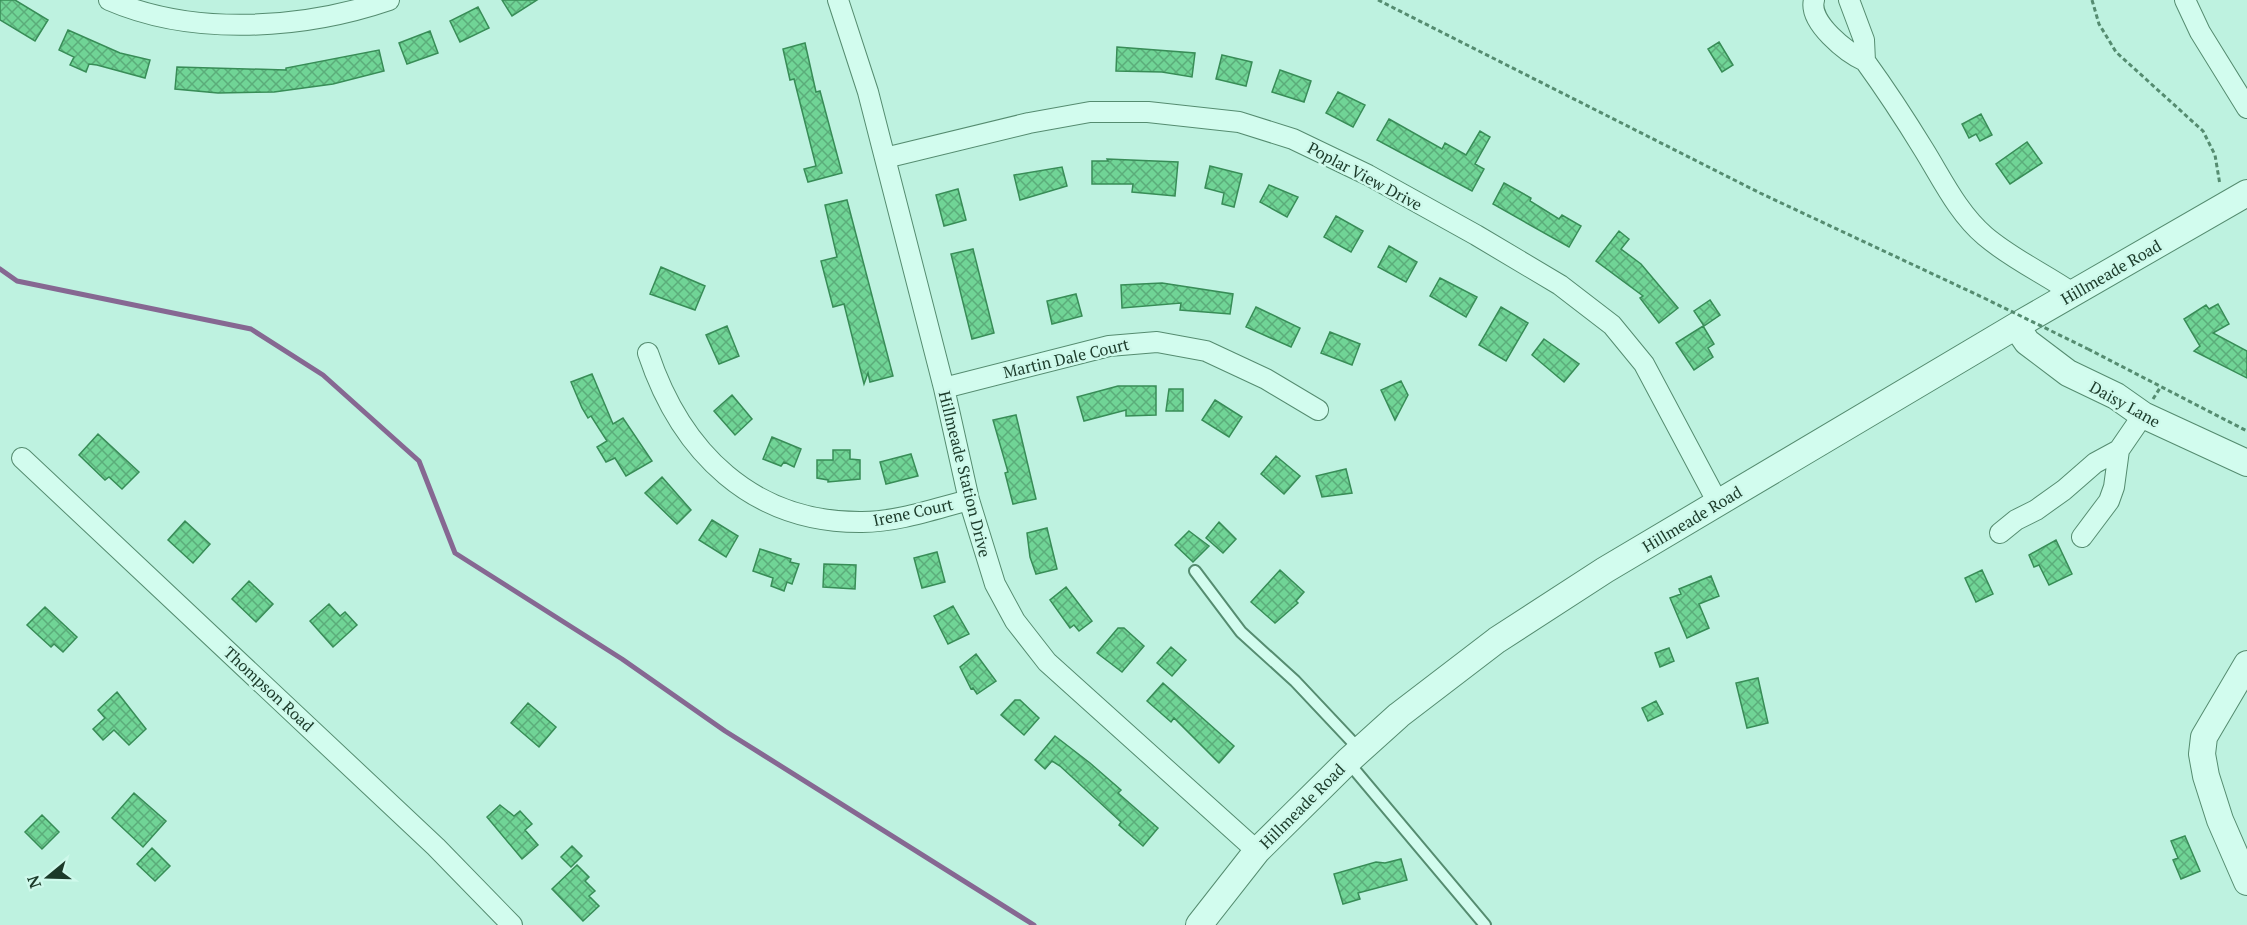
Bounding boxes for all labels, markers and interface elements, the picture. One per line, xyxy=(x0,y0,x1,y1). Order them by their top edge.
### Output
street label: Poplar View Drive xyxy=(1304,136,1426,216)
street label: Hillmeade Road xyxy=(2057,234,2165,310)
street label: Martin Dale Court xyxy=(1001,333,1131,383)
street label: Daisy Lane xyxy=(2086,376,2164,432)
street label: Hillmeade Station Drive xyxy=(934,389,996,559)
street label: Hillmeade Road xyxy=(1638,481,1746,557)
street label: Irene Court xyxy=(871,493,955,531)
street label: Thompson Road xyxy=(219,641,319,737)
street label: Hillmeade Road xyxy=(1254,758,1350,854)
north arrow xyxy=(18,847,78,907)
text: N xyxy=(21,873,46,891)

